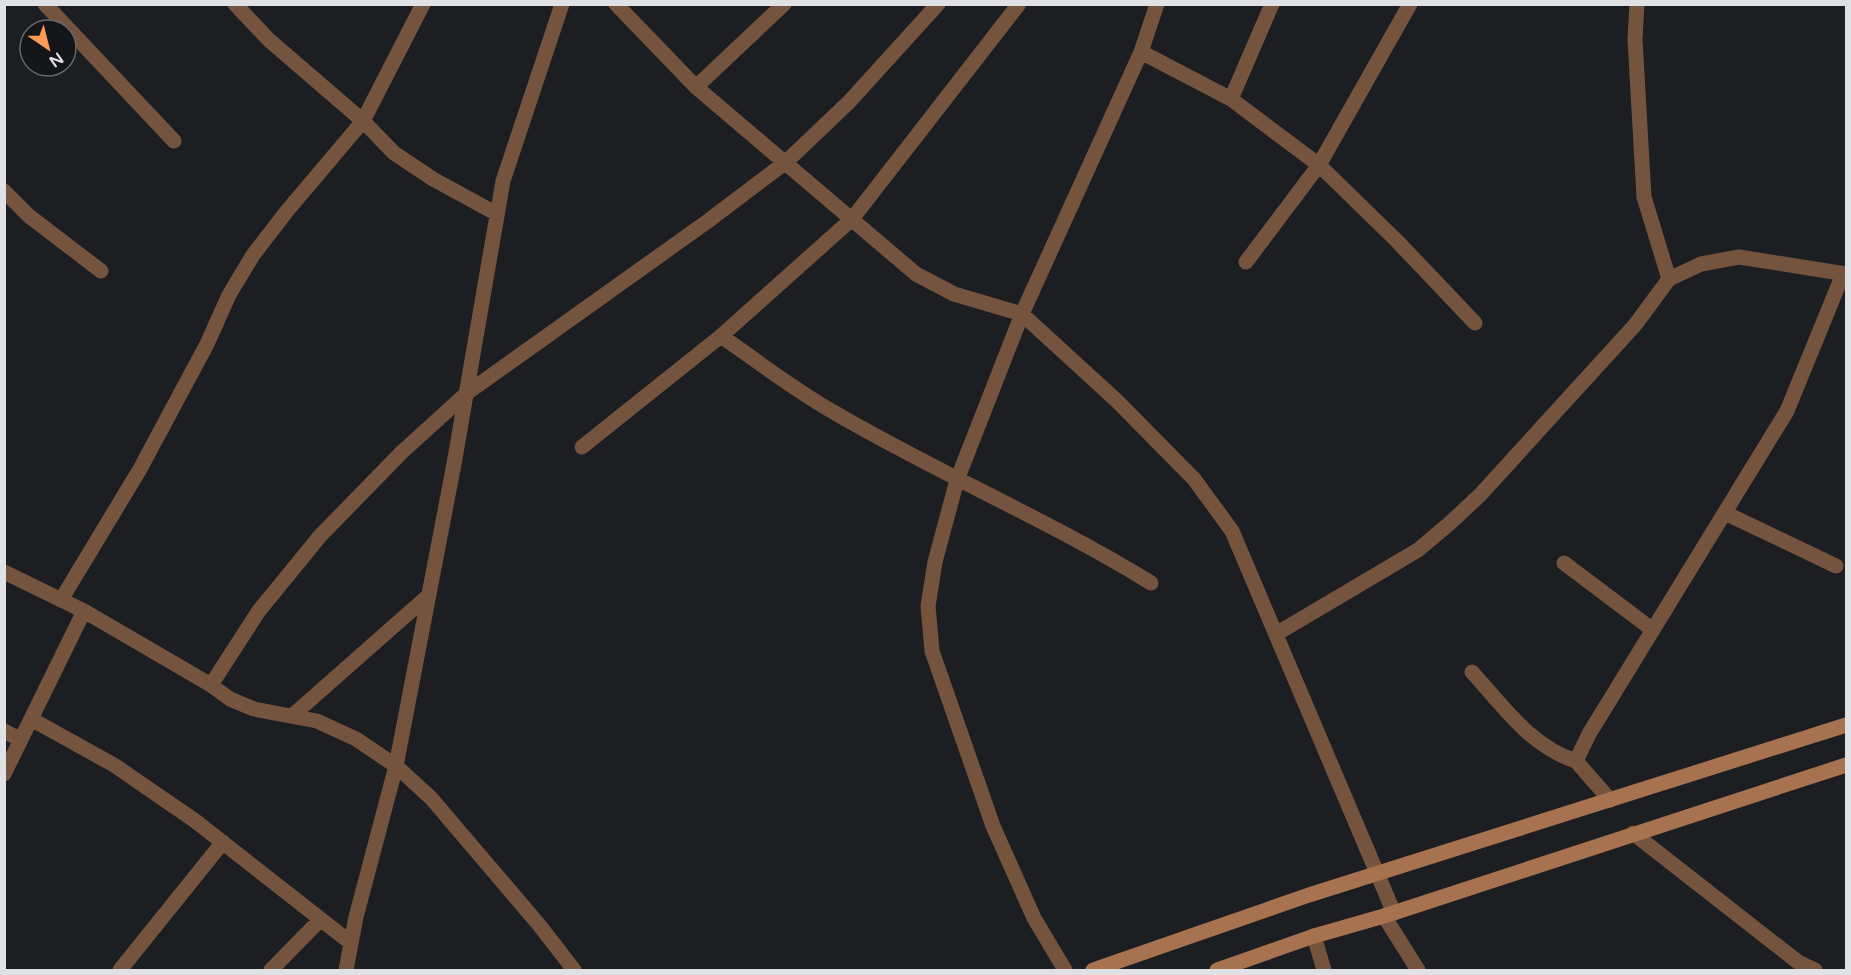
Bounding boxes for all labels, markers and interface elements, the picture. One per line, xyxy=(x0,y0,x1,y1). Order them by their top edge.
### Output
north arrow xyxy=(18,18,78,78)
text: N xyxy=(45,48,67,71)

